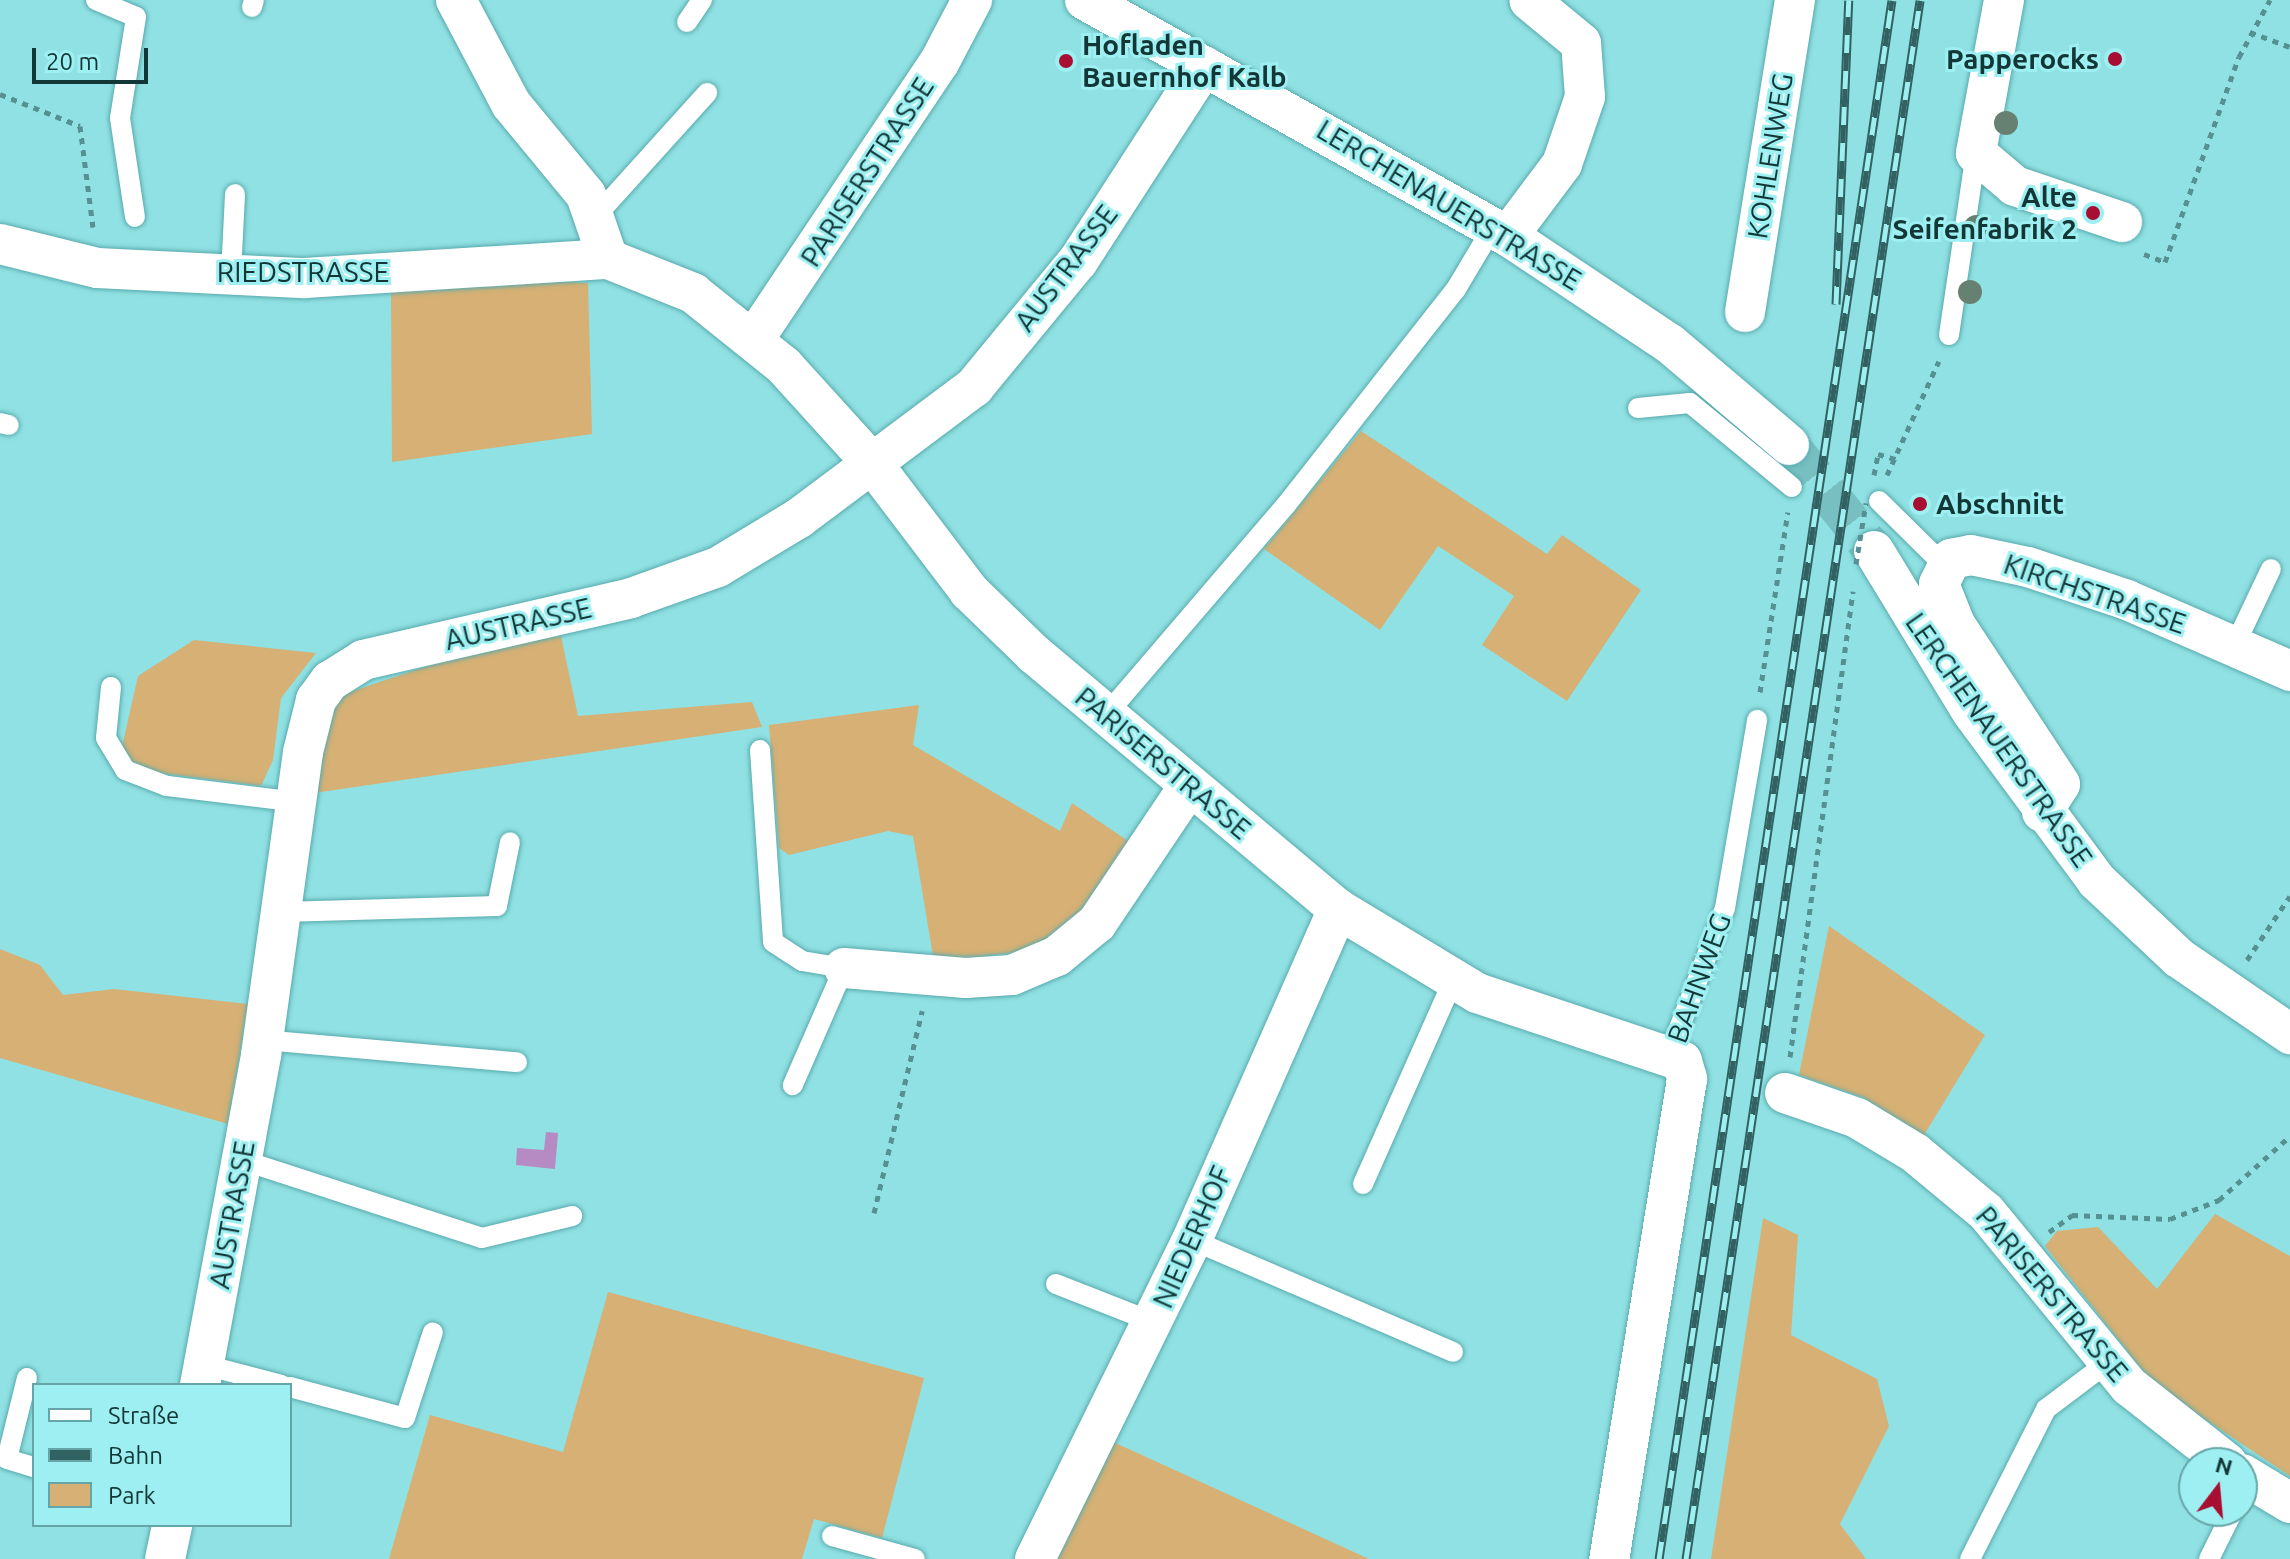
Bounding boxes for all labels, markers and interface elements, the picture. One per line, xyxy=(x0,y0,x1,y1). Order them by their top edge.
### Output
place label: Hofladen Bauernhof Kalb xyxy=(1082,28,1286,94)
scale bar xyxy=(36,32,152,82)
place label: Papperocks xyxy=(1946,42,2099,76)
text: 20 m xyxy=(46,48,99,75)
marker: Papperocks xyxy=(2106,50,2124,68)
marker: Hofladen Bauernhof Kalb xyxy=(1057,52,1075,70)
street label: PARISERSTRASSE xyxy=(793,71,941,273)
street label: KOHLENWEG xyxy=(1740,71,1800,241)
street label: LERCHENAUERSTRASSE xyxy=(1311,113,1587,297)
place label: Alte Seifenfabrik 2 xyxy=(1893,180,2077,246)
street label: AUSTRASSE xyxy=(1008,198,1124,338)
marker: Alte Seifenfabrik 2 xyxy=(2084,204,2102,222)
street label: RIEDSTRASSE xyxy=(217,255,389,289)
place label: Abschnitt xyxy=(1936,487,2064,521)
marker: Abschnitt xyxy=(1911,495,1929,513)
street label: KIRCHSTRASSE xyxy=(2000,547,2190,641)
street label: AUSTRASSE xyxy=(441,591,595,657)
street label: LERCHENAUERSTRASSE xyxy=(1899,607,2099,873)
street label: PARISERSTRASSE xyxy=(1069,680,1257,846)
street label: BAHNWEG xyxy=(1660,909,1738,1047)
street label: AUSTRASSE xyxy=(202,1139,262,1291)
street label: NIEDERHOF xyxy=(1146,1161,1238,1313)
street label: PARISERSTRASSE xyxy=(1969,1200,2135,1388)
legend xyxy=(32,1383,292,1527)
text: Straße xyxy=(108,1402,179,1429)
text: Bahn xyxy=(108,1442,163,1469)
north arrow xyxy=(2178,1447,2258,1527)
text: N xyxy=(2213,1451,2236,1480)
text: Park xyxy=(108,1482,156,1509)

